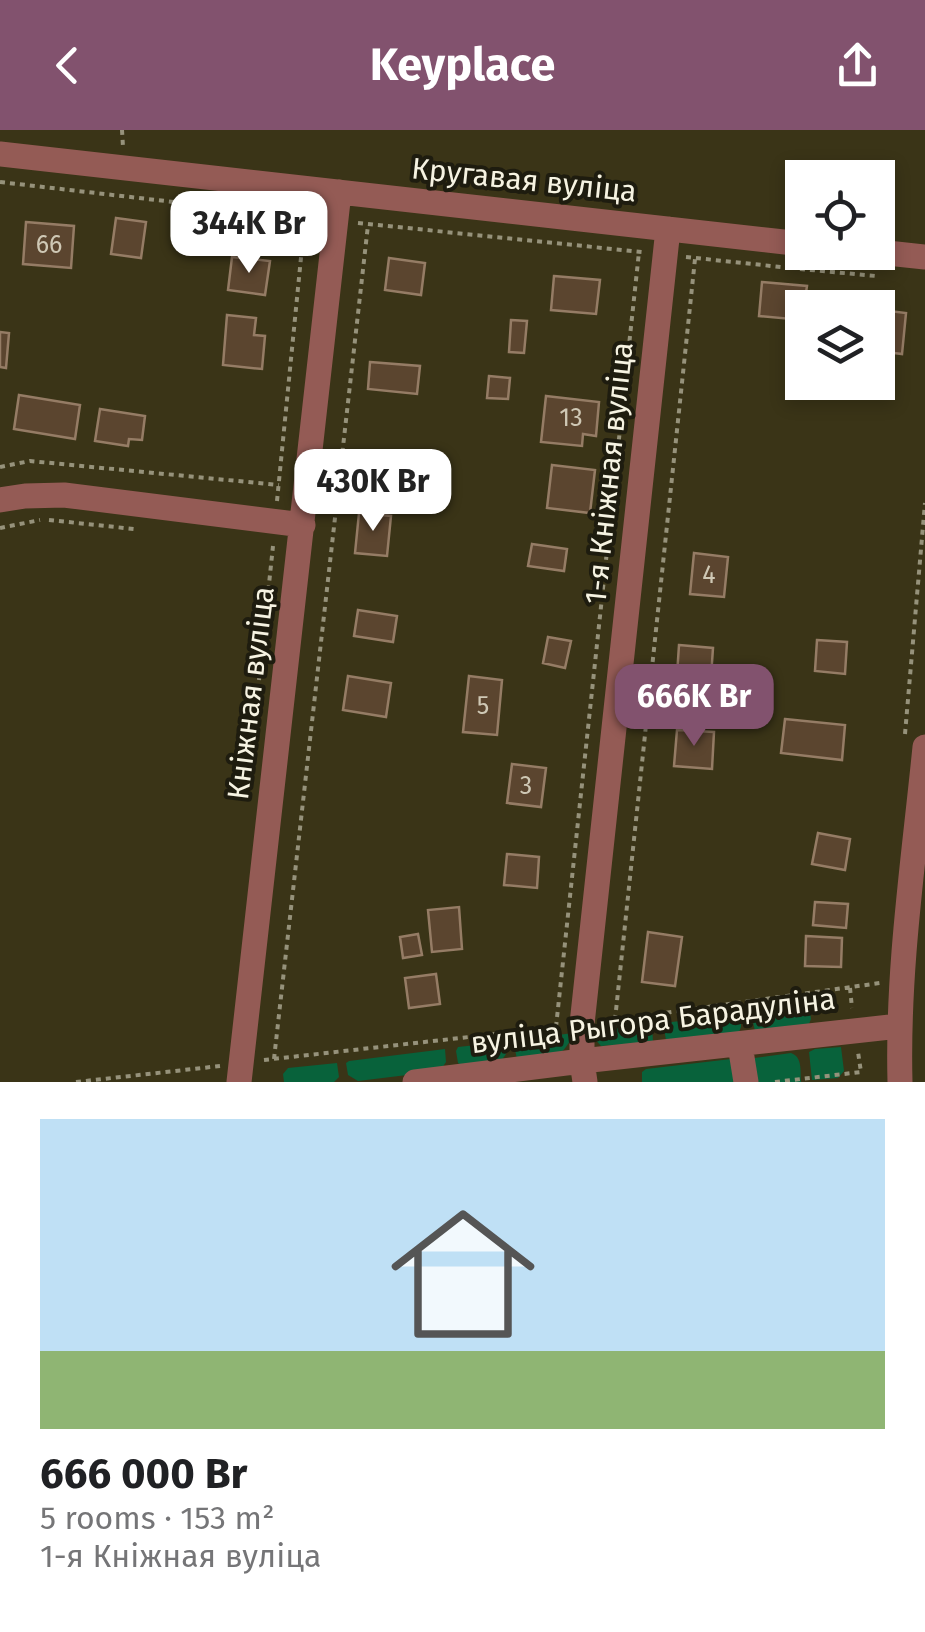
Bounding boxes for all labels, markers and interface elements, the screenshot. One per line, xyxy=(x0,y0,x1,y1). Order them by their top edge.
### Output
icon: back xyxy=(40,38,95,93)
text: Keyplace xyxy=(370,38,555,92)
icon: share xyxy=(830,38,885,93)
street label: Кругавая вуліца xyxy=(410,150,638,210)
map controls xyxy=(785,160,895,400)
button: locate xyxy=(785,160,895,270)
pin: 344K Br xyxy=(157,191,341,276)
text: 344K Br xyxy=(192,204,306,242)
house number: 66 xyxy=(36,230,62,260)
button: layers xyxy=(785,290,895,400)
street label: 1-я Кніжная вуліца xyxy=(577,340,641,606)
house number: 13 xyxy=(559,403,583,433)
pin: 430K Br xyxy=(281,449,465,534)
text: 430K Br xyxy=(316,462,430,500)
house number: 4 xyxy=(702,560,716,590)
street label: Кніжная вуліца xyxy=(220,584,282,802)
pin: 666K Br xyxy=(602,664,786,749)
text: 666K Br xyxy=(637,677,751,715)
house number: 5 xyxy=(477,691,489,721)
house number: 3 xyxy=(520,771,532,801)
street label: вуліца Рыгора Барадуліна xyxy=(469,981,837,1061)
icon: home xyxy=(373,1184,553,1364)
text: 666 000 Br xyxy=(40,1449,247,1499)
text: 5 rooms · 153 m² xyxy=(40,1499,274,1537)
text: 1-я Кніжная вуліца xyxy=(40,1537,321,1575)

